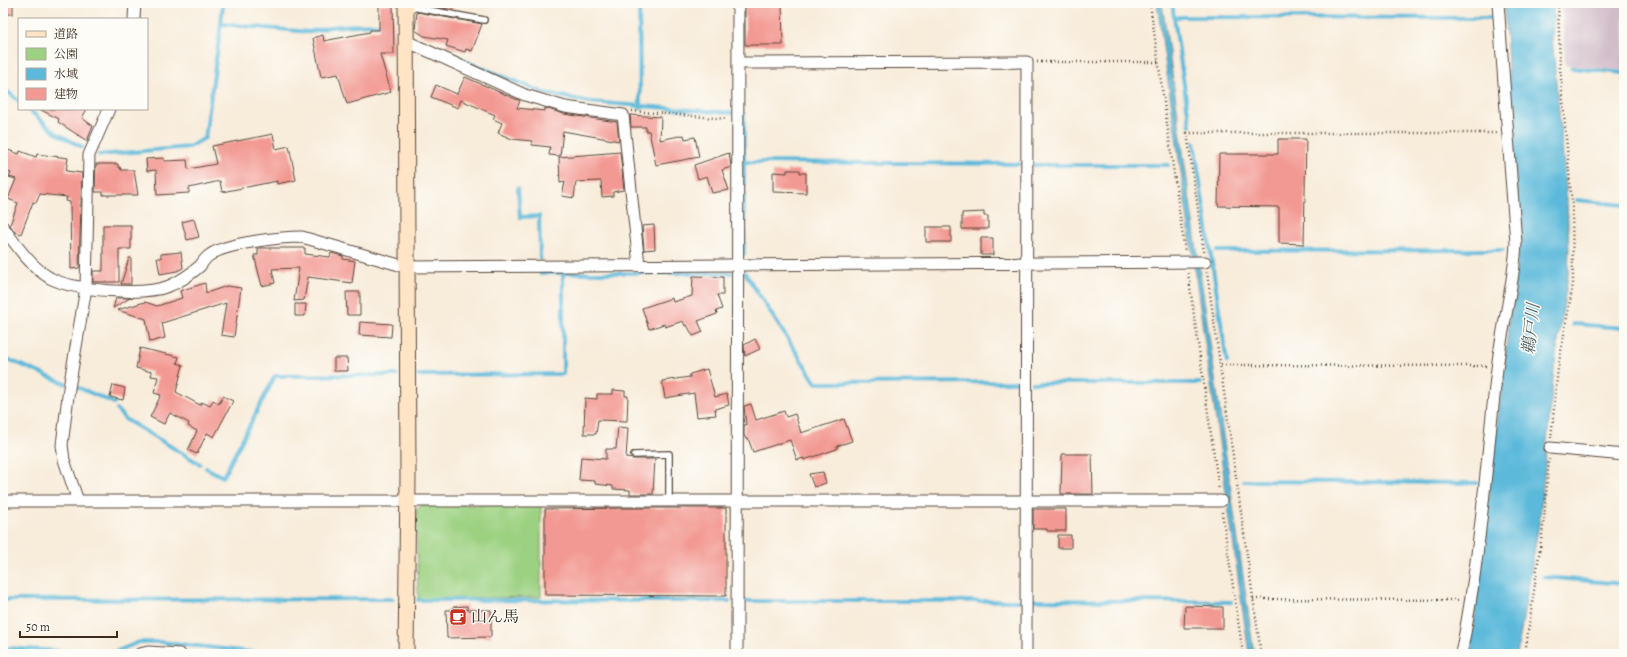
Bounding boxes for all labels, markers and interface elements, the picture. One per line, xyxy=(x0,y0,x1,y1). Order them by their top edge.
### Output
legend xyxy=(18,18,148,110)
text: 道路 xyxy=(54,26,78,42)
text: 公園 xyxy=(54,46,78,62)
text: 水域 xyxy=(54,66,78,82)
text: 建物 xyxy=(54,86,78,102)
water label: 鵜戸川 xyxy=(1517,300,1545,356)
place label: 山ん馬 xyxy=(471,606,519,628)
cafe icon: 山ん馬 xyxy=(448,607,468,627)
scale bar xyxy=(20,613,117,639)
text: 50 m xyxy=(26,619,50,635)

